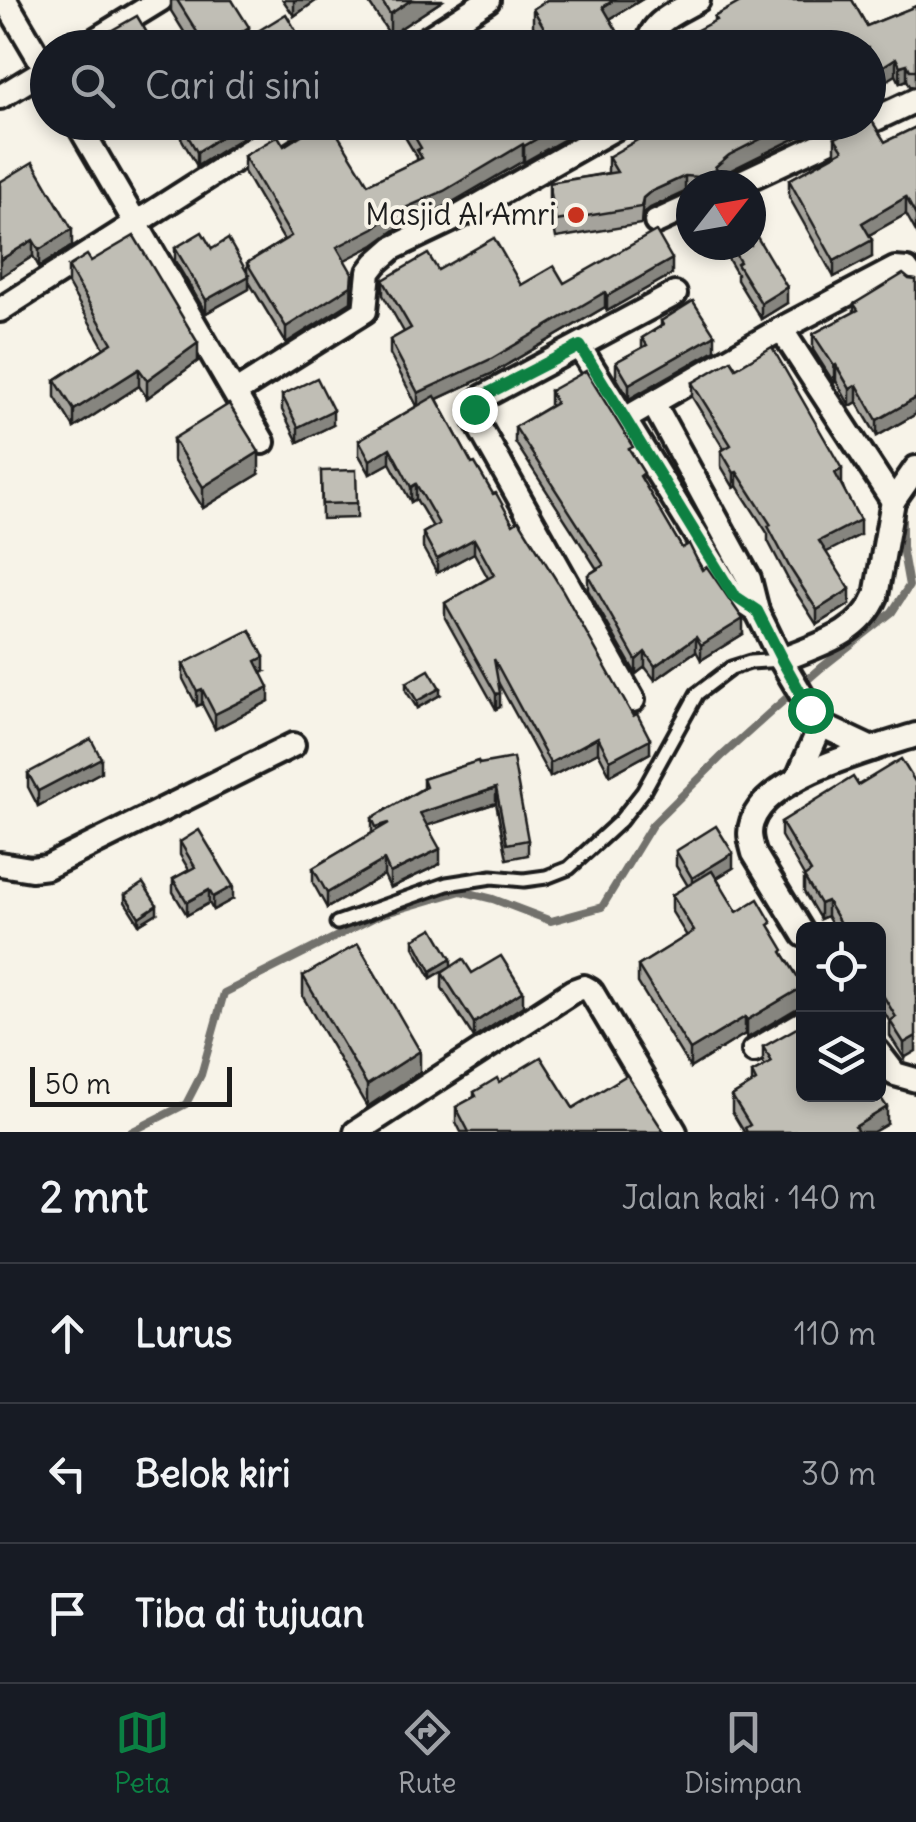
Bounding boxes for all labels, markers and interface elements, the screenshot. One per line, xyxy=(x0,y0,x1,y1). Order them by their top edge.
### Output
search box xyxy=(30,30,886,140)
icon: search xyxy=(65,58,120,113)
text: Cari di sini xyxy=(145,62,321,109)
north arrow xyxy=(676,170,766,260)
place label: Masjid Al Amri xyxy=(365,195,556,233)
marker: Masjid Al Amri xyxy=(565,204,587,226)
route end xyxy=(452,387,498,433)
route start xyxy=(788,688,834,734)
map controls xyxy=(796,922,886,1102)
button: locate xyxy=(796,922,886,1012)
button: layers xyxy=(796,1012,886,1102)
scale bar xyxy=(30,1062,232,1106)
text: 50 m xyxy=(45,1066,111,1102)
text: 2 mnt xyxy=(40,1171,148,1223)
text: Jalan kaki · 140 m xyxy=(622,1177,876,1218)
icon: ahead xyxy=(40,1306,95,1361)
text: Lurus xyxy=(135,1310,232,1357)
text: 110 m xyxy=(794,1313,876,1354)
icon: left xyxy=(40,1446,95,1501)
text: Belok kiri xyxy=(135,1450,291,1497)
text: 30 m xyxy=(801,1453,876,1494)
icon: arrive xyxy=(40,1586,95,1641)
text: Tiba di tujuan xyxy=(135,1590,364,1637)
tab: Peta xyxy=(114,1705,170,1801)
tab: Rute xyxy=(398,1705,456,1801)
tab: Disimpan xyxy=(684,1705,802,1801)

